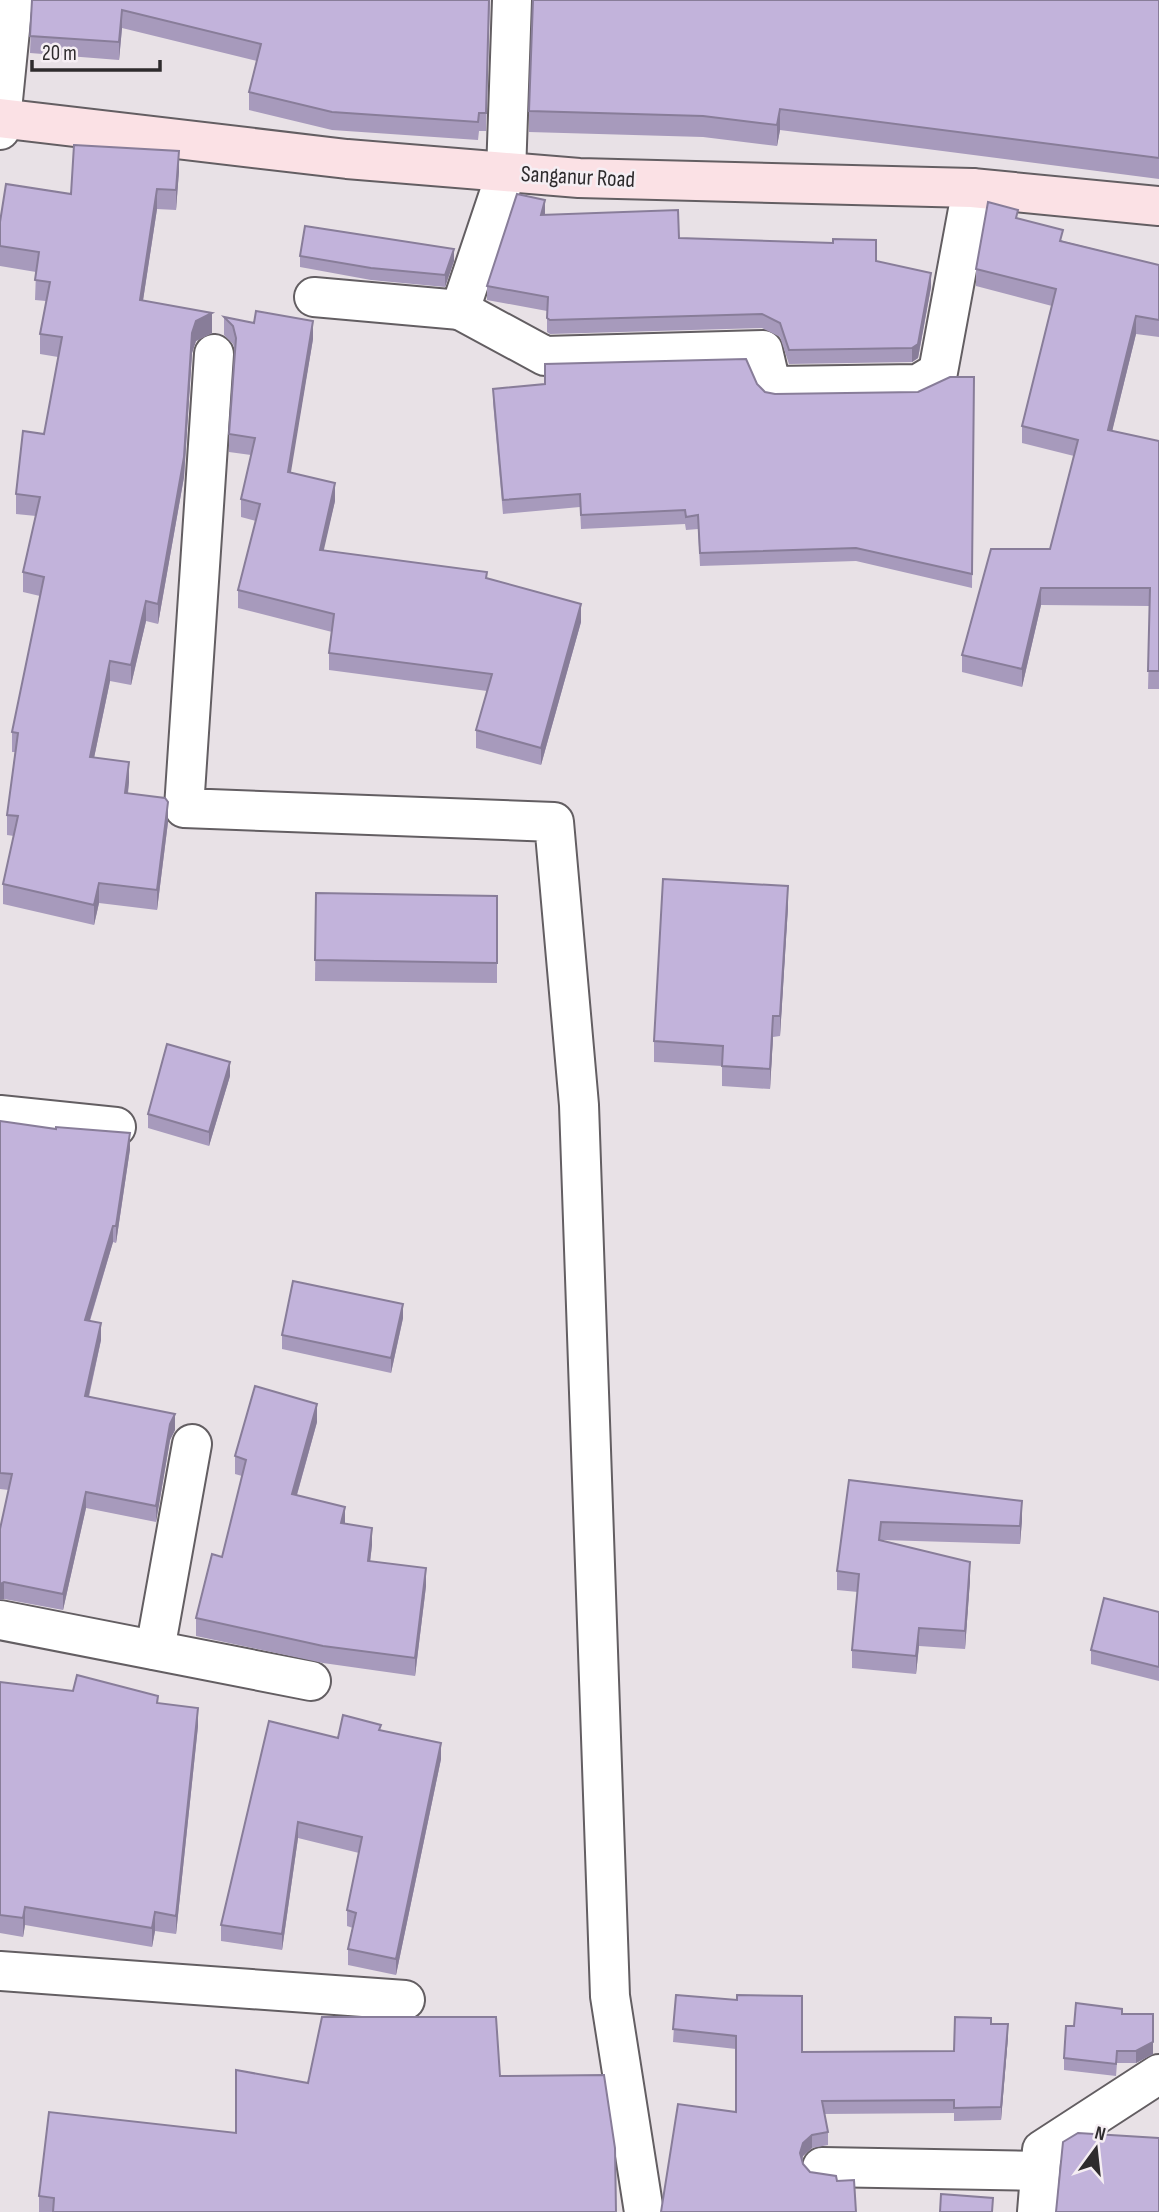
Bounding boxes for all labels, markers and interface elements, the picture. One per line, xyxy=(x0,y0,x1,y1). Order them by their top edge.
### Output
scale bar xyxy=(32,28,159,72)
text: 20 m xyxy=(42,41,77,66)
street label: Sanganur Road xyxy=(520,160,636,194)
north arrow xyxy=(1061,2114,1131,2184)
text: N xyxy=(1092,2122,1108,2146)

